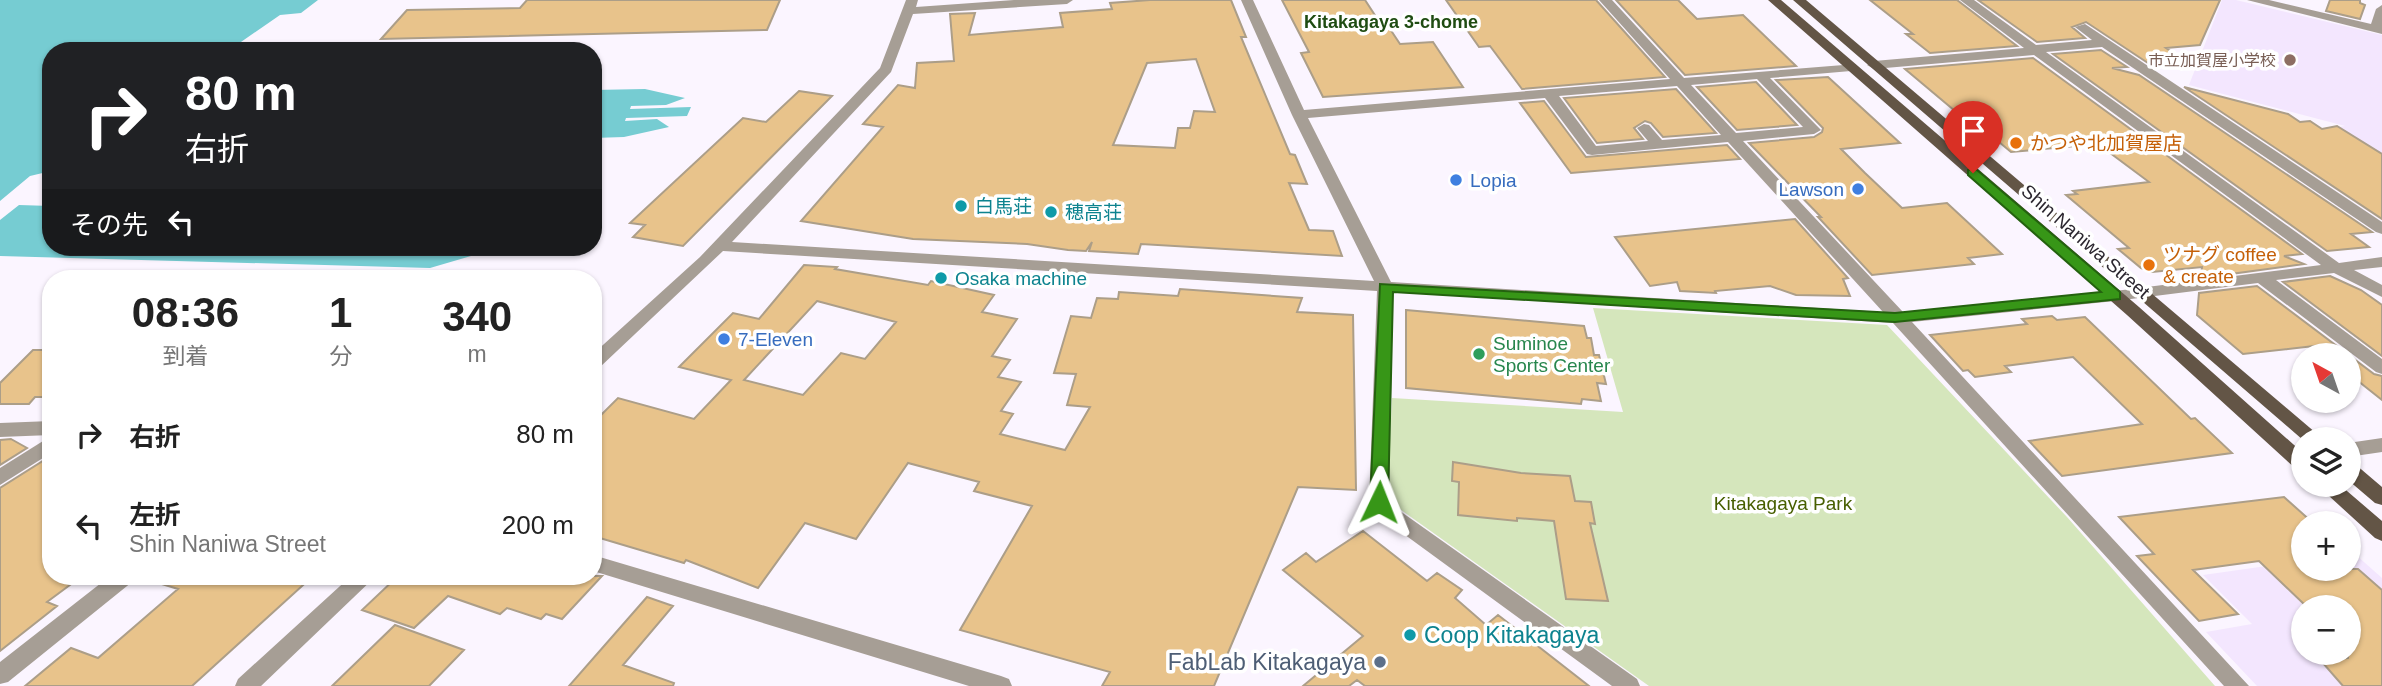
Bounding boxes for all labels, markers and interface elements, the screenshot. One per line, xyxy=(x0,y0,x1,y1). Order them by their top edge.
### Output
district label: Kitakagaya 3-chome xyxy=(1304,12,1478,32)
place label: 市立加賀屋小学校 xyxy=(2148,52,2276,69)
marker: 市立加賀屋小学校 xyxy=(2282,52,2298,68)
text: 80 m xyxy=(185,66,297,120)
icon: right xyxy=(70,70,161,161)
pin xyxy=(1943,101,2003,173)
icon: arrive xyxy=(1954,112,1992,150)
text: 右折 xyxy=(185,131,249,167)
place label: かつや北加賀屋店 xyxy=(2030,133,2182,154)
marker: かつや北加賀屋店 xyxy=(2008,135,2024,151)
place label: Lopia xyxy=(1470,170,1517,191)
marker: Lopia xyxy=(1448,172,1464,188)
place label: Lawson xyxy=(1779,179,1844,200)
street label: Shin Naniwa Street xyxy=(2017,180,2154,303)
marker: Lawson xyxy=(1850,181,1866,197)
place label: 白馬荘 xyxy=(975,196,1032,217)
marker: 白馬荘 xyxy=(953,198,969,214)
place label: 穂高荘 xyxy=(1065,202,1122,223)
icon: left xyxy=(162,203,200,241)
marker: 穂高荘 xyxy=(1043,204,1059,220)
text: その先 xyxy=(70,210,148,240)
place label: ツナグ coffee & create xyxy=(2163,244,2277,287)
marker: ツナグ coffee & create xyxy=(2141,257,2157,273)
place label: Osaka machine xyxy=(955,268,1087,289)
marker: Osaka machine xyxy=(933,270,949,286)
text: 08:36 xyxy=(132,289,239,336)
text: 1 xyxy=(329,289,352,336)
text: 340 xyxy=(442,293,512,340)
place label: 7-Eleven xyxy=(738,329,813,350)
marker: 7-Eleven xyxy=(716,331,732,347)
place label: Suminoe Sports Center xyxy=(1493,333,1611,376)
text: m xyxy=(468,341,487,367)
text: 到着 xyxy=(162,343,208,369)
text: 分 xyxy=(329,343,352,369)
north arrow xyxy=(2291,343,2361,413)
map controls xyxy=(2291,343,2361,665)
marker: Suminoe Sports Center xyxy=(1471,346,1487,362)
icon: right xyxy=(70,416,108,454)
text: 80 m xyxy=(516,419,574,449)
text: 右折 xyxy=(129,422,181,452)
button: layers xyxy=(2291,427,2361,497)
position arrow xyxy=(1342,465,1416,539)
park label: Kitakagaya Park xyxy=(1714,493,1853,514)
text: 左折 xyxy=(129,500,181,530)
icon: left xyxy=(70,507,108,545)
text: 200 m xyxy=(502,510,574,540)
button: + xyxy=(2291,511,2361,581)
text: Shin Naniwa Street xyxy=(129,531,326,557)
button: − xyxy=(2291,595,2361,665)
place label: Coop Kitakagaya xyxy=(1424,622,1599,648)
marker: Coop Kitakagaya xyxy=(1402,627,1418,643)
place label: FabLab Kitakagaya xyxy=(1168,649,1366,675)
marker: FabLab Kitakagaya xyxy=(1372,654,1388,670)

